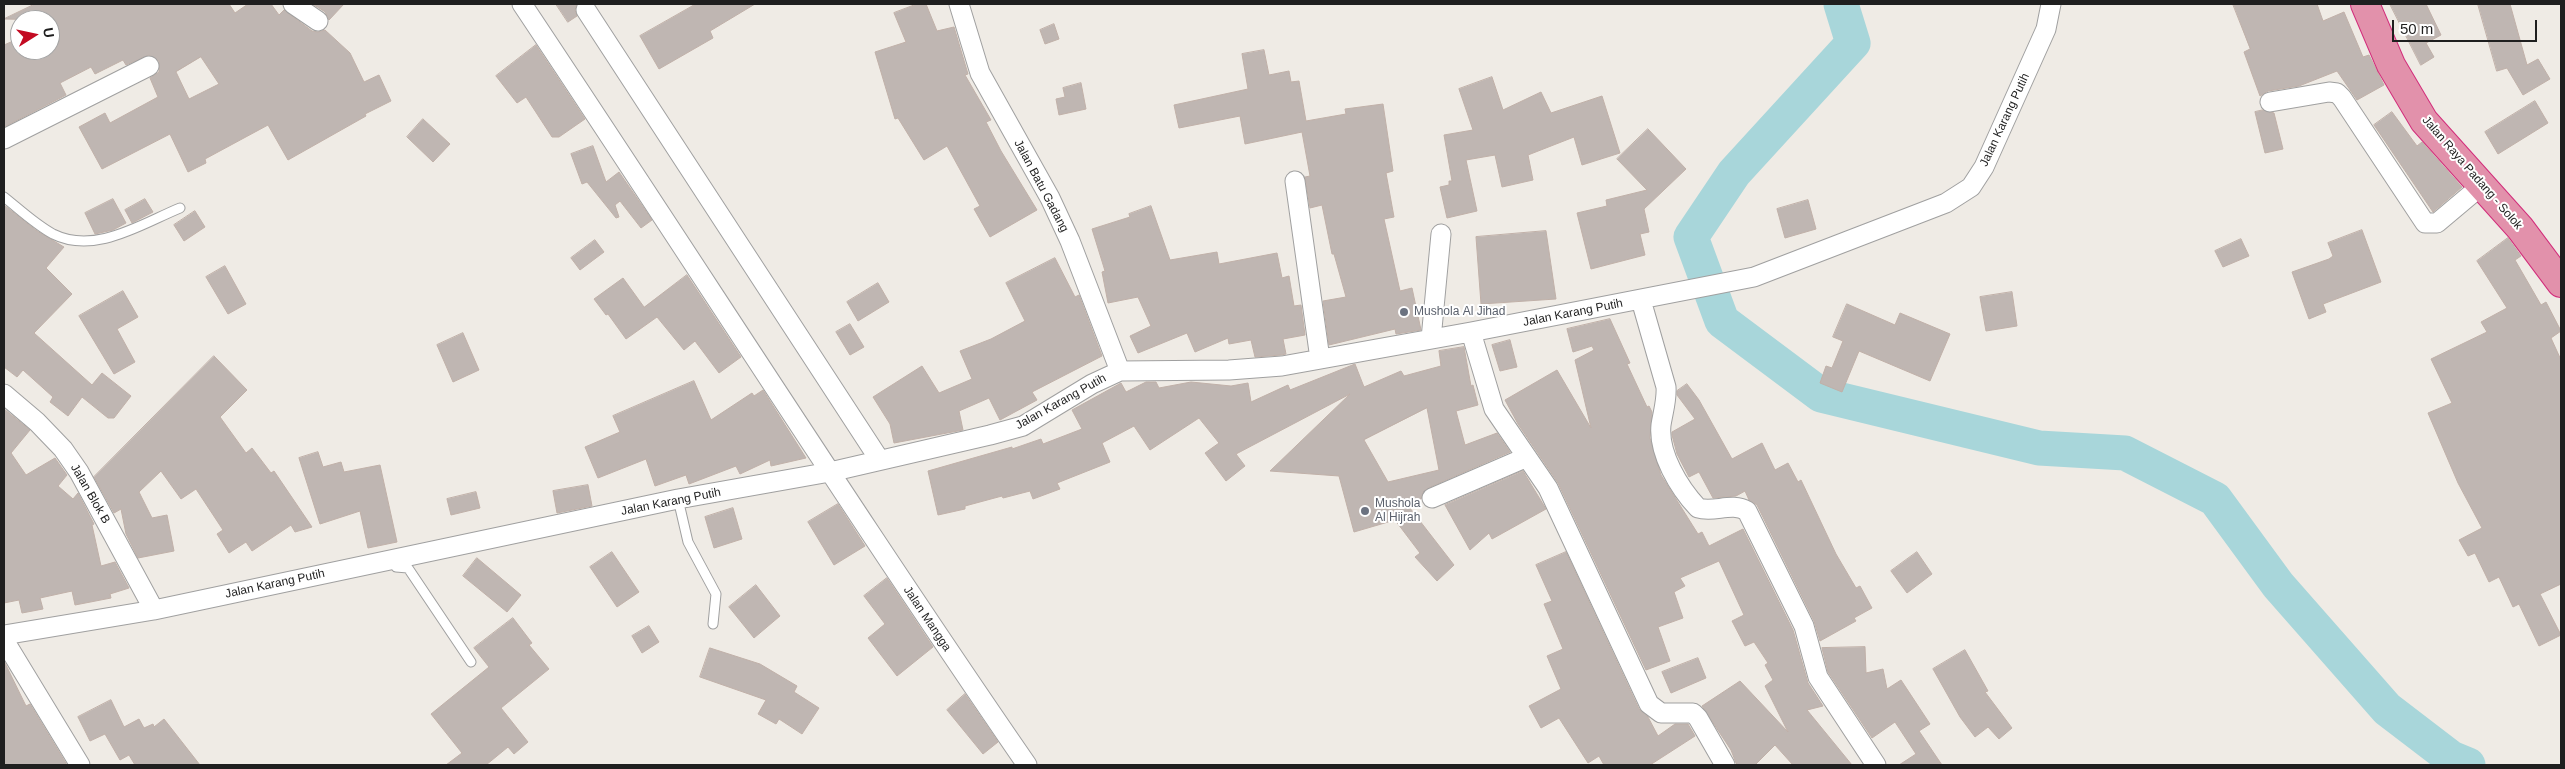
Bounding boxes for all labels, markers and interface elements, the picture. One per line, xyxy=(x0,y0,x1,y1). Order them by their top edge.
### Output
north arrow xyxy=(10,10,60,60)
scale bar xyxy=(2395,10,2540,42)
text: 50 m xyxy=(2400,20,2433,37)
text: U xyxy=(40,26,58,39)
street label: Jalan Karang Putih xyxy=(1977,71,2033,169)
street label: Jalan Raya Padang - Solok xyxy=(2419,113,2525,233)
street label: Jalan Batu Gadang xyxy=(1011,137,1071,235)
street label: Jalan Karang Putih xyxy=(1522,296,1624,330)
place label: Mushola Al Jihad xyxy=(1414,305,1505,319)
marker: Mushola Al Jihad xyxy=(1398,306,1410,318)
street label: Jalan Karang Putih xyxy=(1013,371,1109,433)
street label: Jalan Blok B xyxy=(67,462,113,526)
street label: Jalan Karang Putih xyxy=(620,485,722,519)
place label: Mushola Al Hijrah xyxy=(1375,497,1420,525)
marker: Mushola Al Hijrah xyxy=(1359,505,1371,517)
street label: Jalan Karang Putih xyxy=(224,566,326,602)
street label: Jalan Mangga xyxy=(900,584,954,654)

